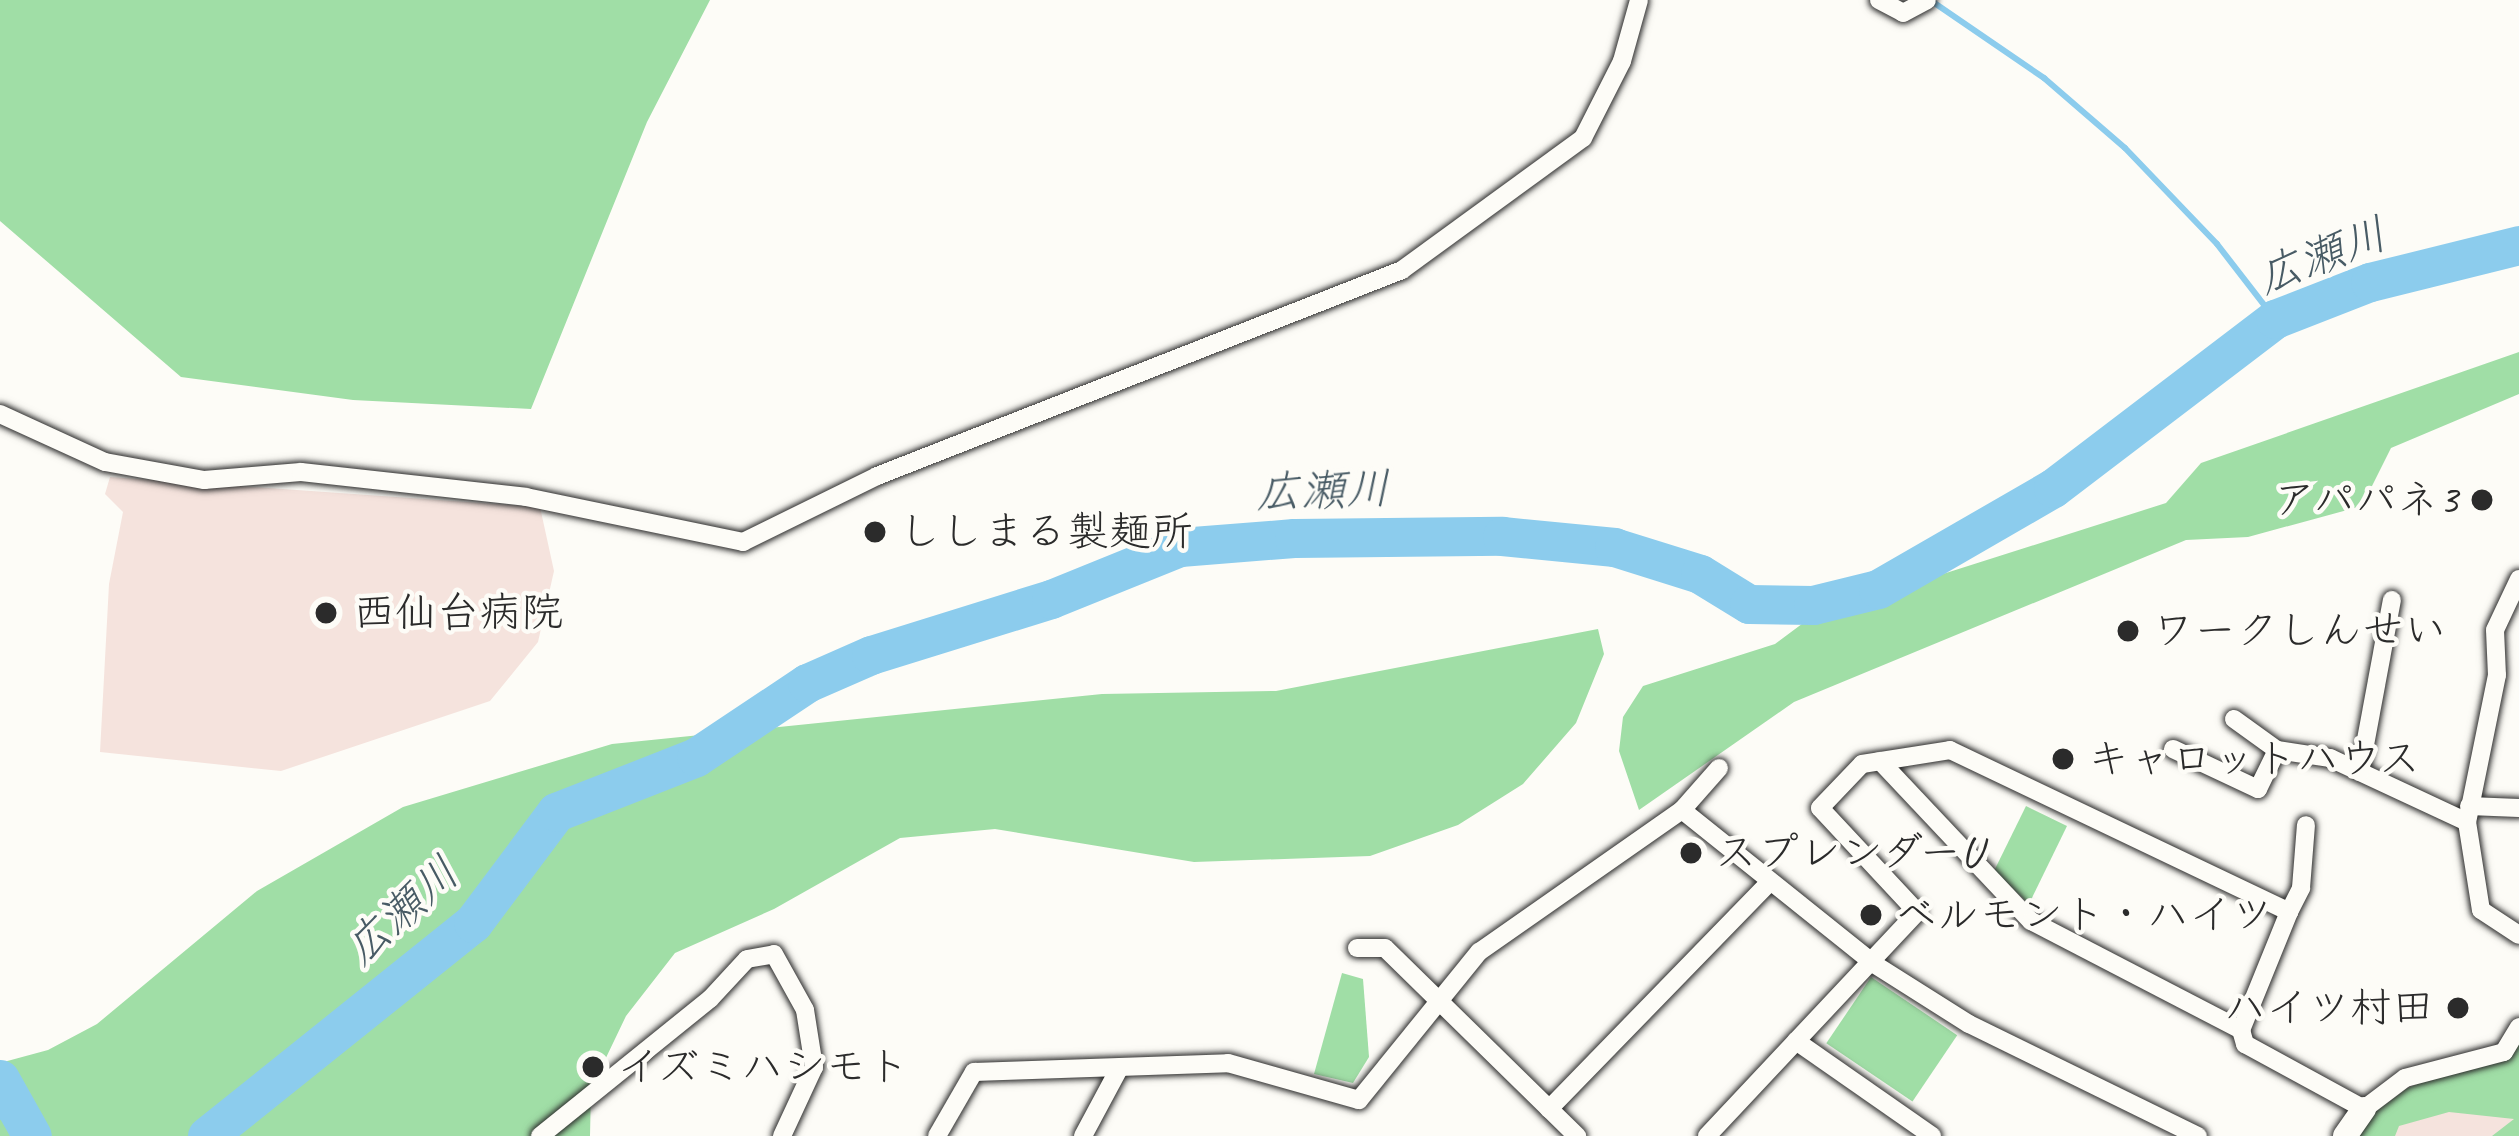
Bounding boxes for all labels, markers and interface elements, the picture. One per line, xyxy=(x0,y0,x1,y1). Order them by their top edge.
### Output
water label: 広瀬川 xyxy=(2249,207,2395,305)
water label: 広瀬川 xyxy=(1255,462,1391,520)
place label: アパパネ3 xyxy=(2271,475,2458,525)
marker: アパパネ3 xyxy=(2469,487,2495,513)
place label: ししまる製麺所 xyxy=(899,507,1193,557)
marker: ししまる製麺所 xyxy=(862,519,888,545)
place label: 西仙台病院 xyxy=(353,588,563,638)
marker: 西仙台病院 xyxy=(310,597,342,629)
place label: ワークしんせい xyxy=(2152,606,2446,656)
marker: ワークしんせい xyxy=(2115,618,2141,644)
place label: キャロットハウス xyxy=(2087,734,2423,784)
marker: キャロットハウス xyxy=(2050,746,2076,772)
place label: スプレンダーU xyxy=(1715,828,1983,878)
marker: スプレンダーU xyxy=(1678,840,1704,866)
water label: 広瀬川 xyxy=(334,846,470,976)
place label: ベルモント・ハイツ xyxy=(1895,890,2273,940)
marker: ベルモント・ハイツ xyxy=(1858,902,1884,928)
place label: ハイツ村田 xyxy=(2224,983,2434,1033)
marker: ハイツ村田 xyxy=(2445,995,2471,1021)
place label: イズミハシモト xyxy=(617,1042,911,1092)
marker: イズミハシモト xyxy=(580,1054,606,1080)

